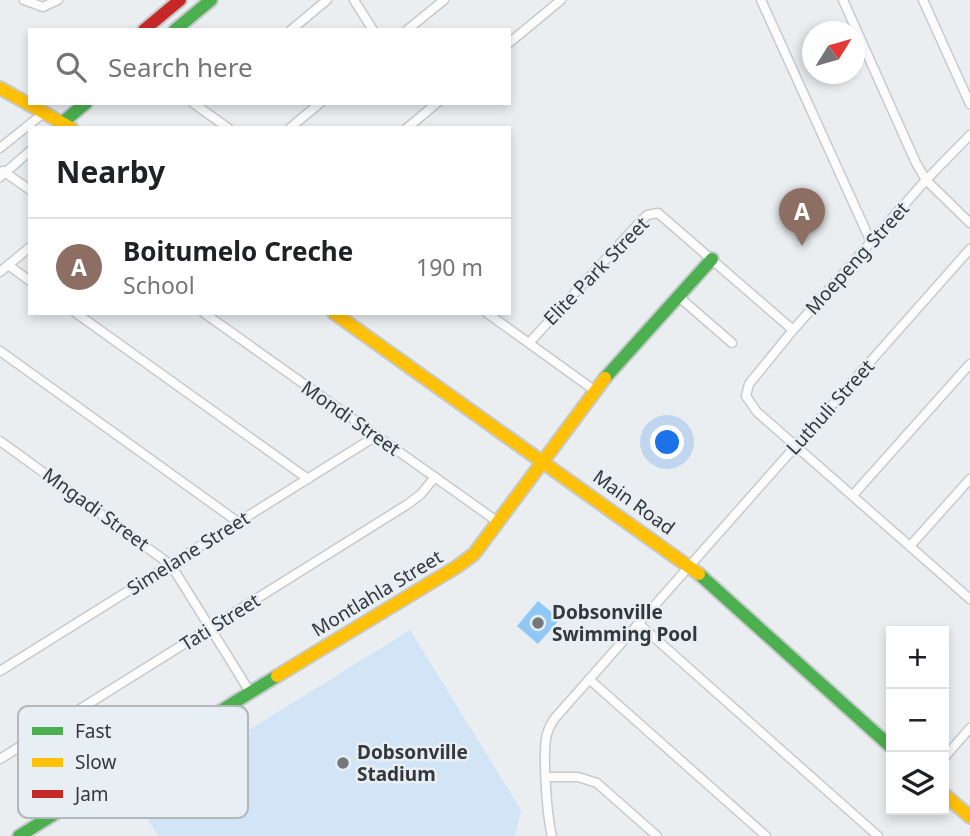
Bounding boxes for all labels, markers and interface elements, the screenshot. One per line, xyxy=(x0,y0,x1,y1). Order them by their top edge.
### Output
north arrow xyxy=(802,21,865,84)
search box xyxy=(28,28,511,105)
icon: search xyxy=(52,48,90,86)
text: Search here xyxy=(108,49,253,85)
text: Nearby xyxy=(56,151,165,192)
pin: A xyxy=(779,188,825,246)
street label: Moepeng Street xyxy=(799,196,915,320)
street label: Elite Park Street xyxy=(538,211,654,331)
text: Boitumelo Creche xyxy=(123,233,353,269)
text: A xyxy=(71,251,87,283)
text: 190 m xyxy=(416,251,483,283)
text: School xyxy=(123,269,195,301)
street label: Luthuli Street xyxy=(780,354,880,460)
street label: Mondi Street xyxy=(296,374,406,462)
your location xyxy=(650,425,684,459)
street label: Mngadi Street xyxy=(37,461,155,557)
street label: Main Road xyxy=(588,464,680,540)
street label: Simelane Street xyxy=(122,505,254,601)
street label: Montlahla Street xyxy=(307,544,447,642)
street label: Tati Street xyxy=(175,587,265,657)
place label: Dobsonville Swimming Pool xyxy=(552,599,698,647)
marker: Dobsonville Swimming Pool xyxy=(530,615,546,631)
map controls xyxy=(886,626,949,815)
button: + xyxy=(886,626,949,689)
button: − xyxy=(886,689,949,752)
legend xyxy=(18,706,248,818)
text: Fast xyxy=(75,718,112,744)
place label: Dobsonville Stadium xyxy=(357,739,468,787)
text: Slow xyxy=(75,749,116,775)
button: layers xyxy=(886,752,949,815)
marker: Dobsonville Stadium xyxy=(335,755,351,771)
text: Jam xyxy=(73,781,109,807)

